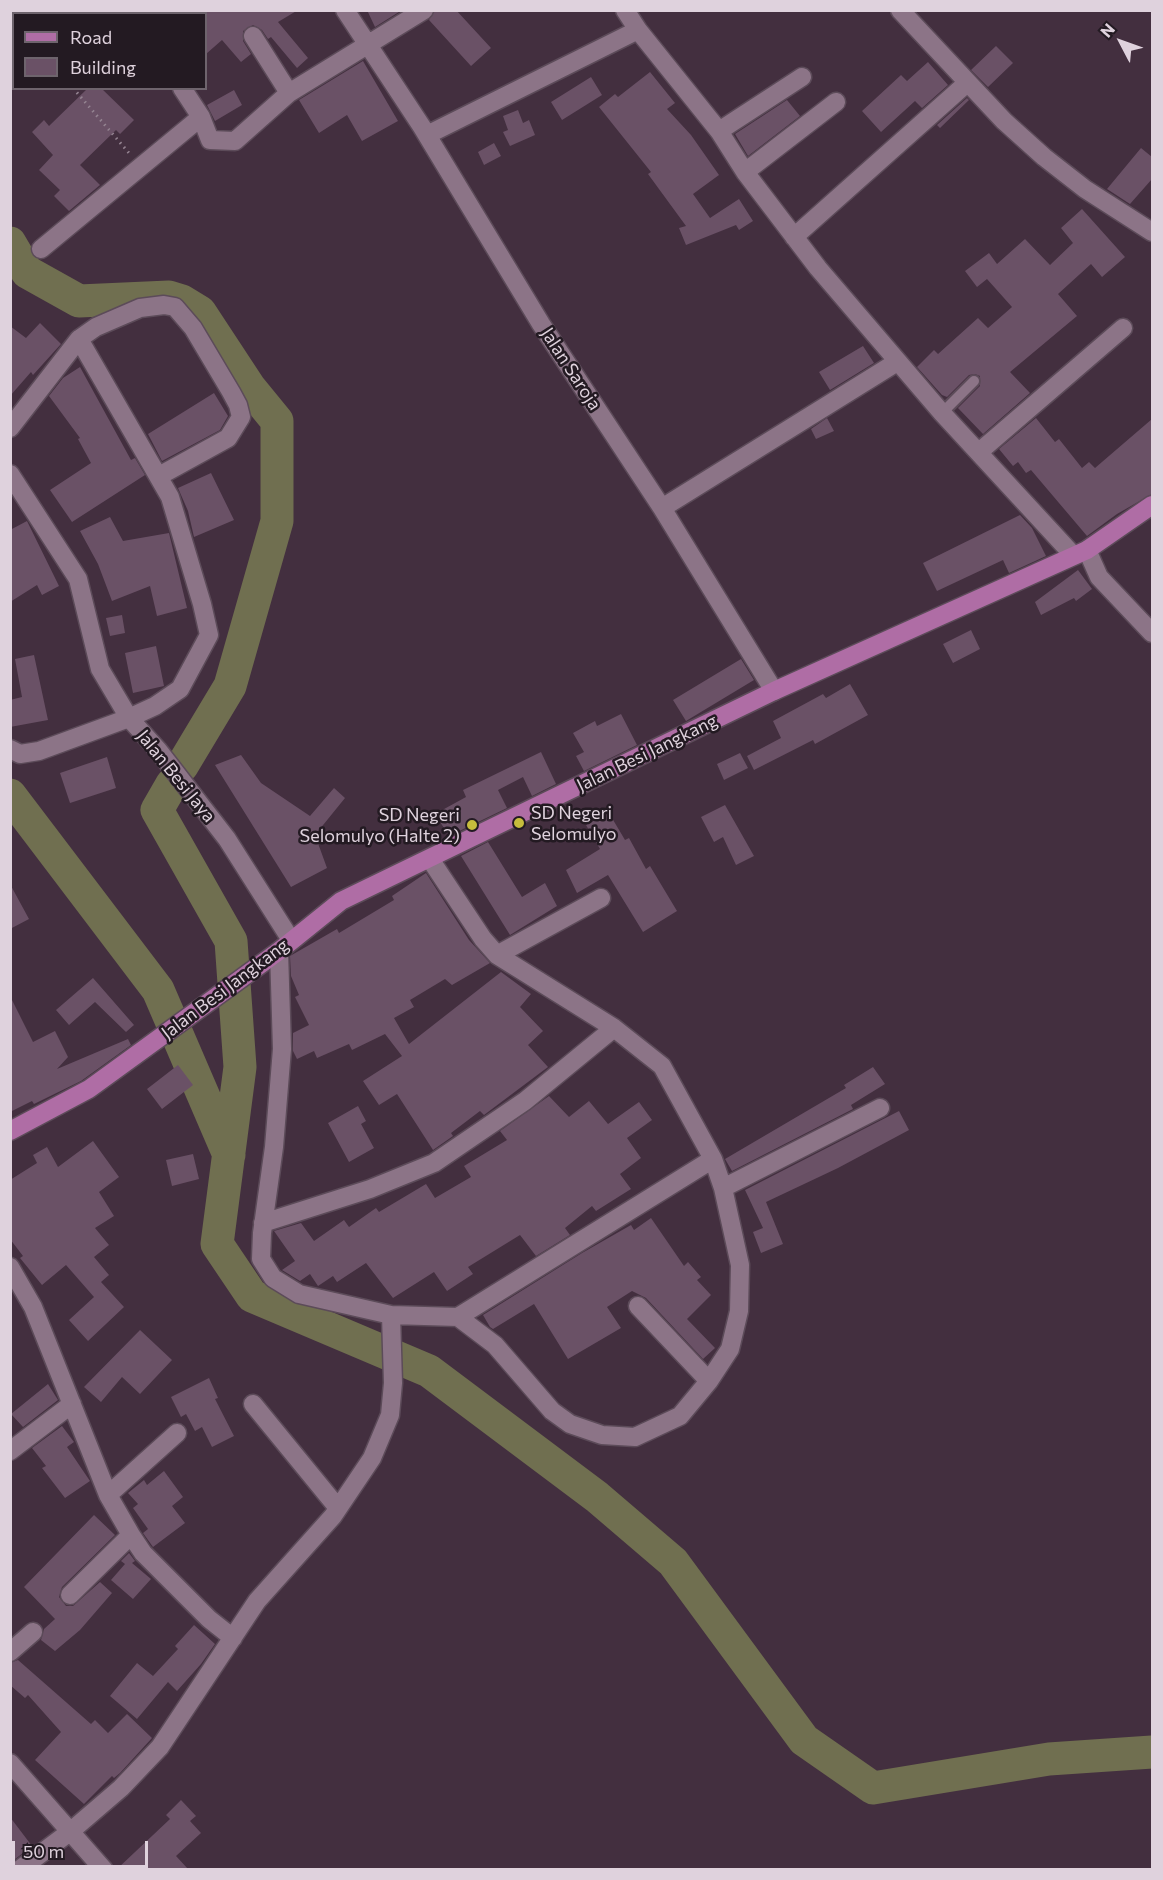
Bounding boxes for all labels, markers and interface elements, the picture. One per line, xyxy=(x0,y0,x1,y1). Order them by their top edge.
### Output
legend xyxy=(12,12,207,90)
north arrow xyxy=(1091,12,1151,72)
text: N xyxy=(1096,19,1118,41)
text: Road xyxy=(70,26,112,48)
text: Building xyxy=(70,56,136,78)
street label: Jalan Saroja xyxy=(536,324,606,414)
street label: Jalan Besi Jangkang xyxy=(573,710,721,796)
street label: Jalan Besi Jaya xyxy=(132,725,220,827)
place label: SD Negeri Selomulyo xyxy=(531,802,616,844)
place label: SD Negeri Selomulyo (Halte 2) xyxy=(300,804,460,846)
marker: SD Negeri Selomulyo xyxy=(512,816,526,830)
marker: SD Negeri Selomulyo (Halte 2) xyxy=(465,818,479,832)
street label: Jalan Besi Jangkang xyxy=(157,934,293,1044)
scale bar xyxy=(15,1829,152,1867)
text: 50 m xyxy=(23,1840,64,1862)

